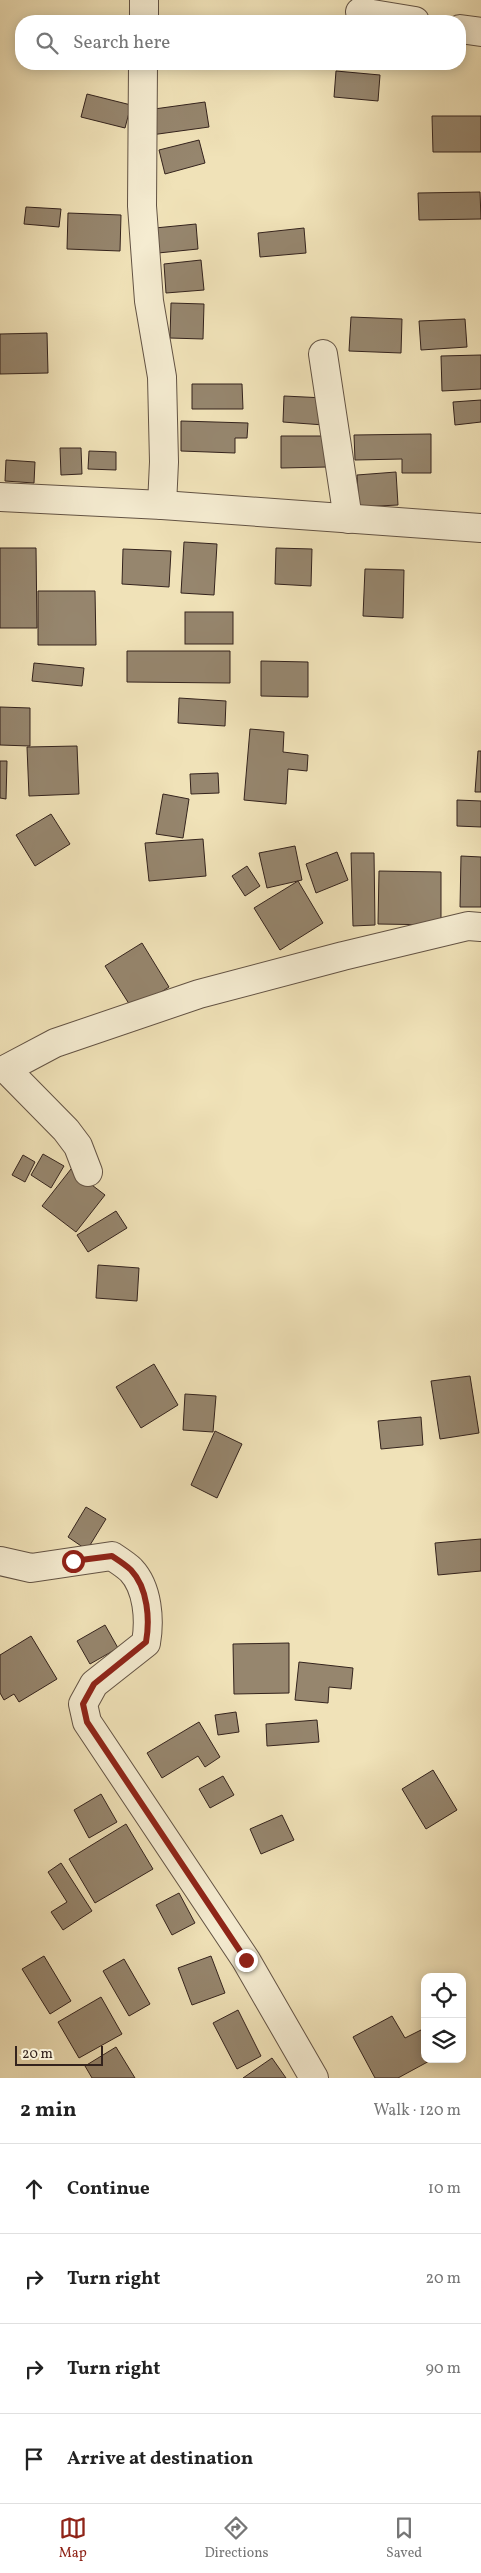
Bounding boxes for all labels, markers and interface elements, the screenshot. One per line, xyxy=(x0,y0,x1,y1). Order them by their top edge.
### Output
search box xyxy=(15,15,466,70)
icon: search xyxy=(33,29,61,57)
text: Search here xyxy=(73,30,170,56)
route start xyxy=(62,1550,85,1573)
route end xyxy=(235,1949,258,1972)
map controls xyxy=(421,1973,466,2063)
button: locate xyxy=(421,1973,466,2018)
button: layers xyxy=(421,2018,466,2063)
scale bar xyxy=(15,2043,102,2066)
text: 20 m xyxy=(22,2045,53,2064)
text: 2 min xyxy=(20,2096,77,2125)
text: Walk · 120 m xyxy=(373,2100,461,2122)
icon: ahead xyxy=(20,2175,48,2203)
text: Continue xyxy=(67,2176,150,2202)
text: 10 m xyxy=(428,2178,461,2200)
icon: right xyxy=(20,2265,48,2293)
text: Turn right xyxy=(67,2266,160,2292)
text: 20 m xyxy=(426,2268,461,2290)
icon: right xyxy=(20,2355,48,2383)
text: Turn right xyxy=(67,2356,160,2382)
text: 90 m xyxy=(425,2358,461,2380)
icon: arrive xyxy=(20,2445,48,2473)
text: Arrive at destination xyxy=(67,2446,253,2472)
tab: Map xyxy=(59,2514,87,2563)
tab: Directions xyxy=(204,2514,269,2563)
tab: Saved xyxy=(386,2514,422,2563)

